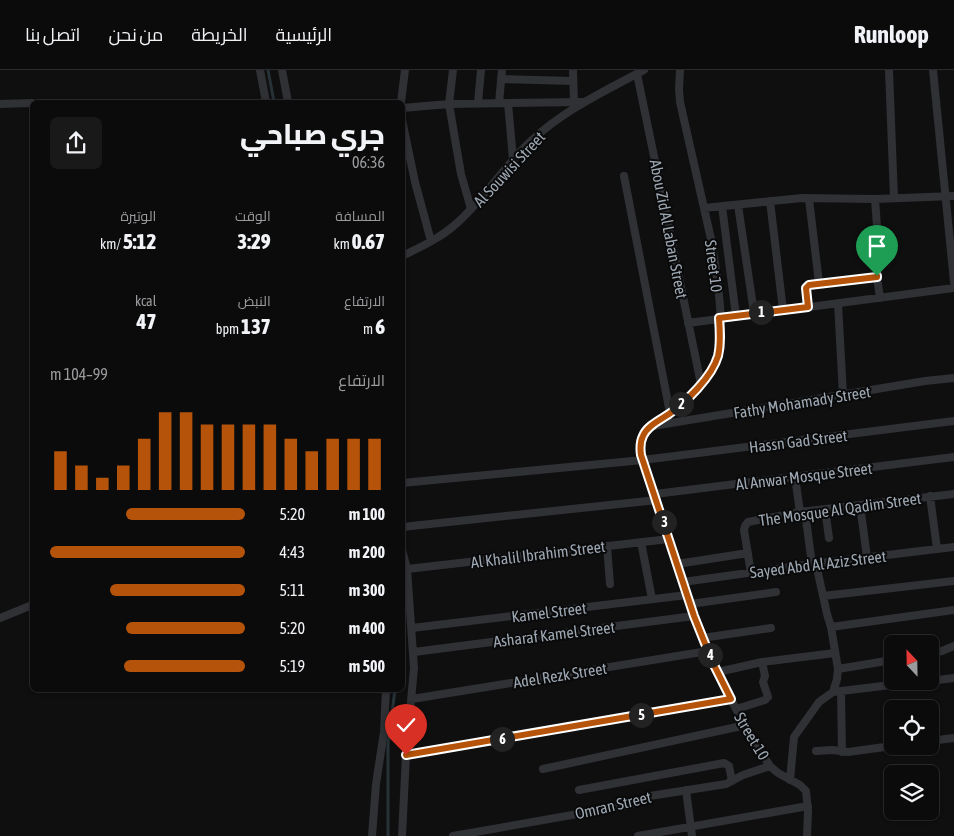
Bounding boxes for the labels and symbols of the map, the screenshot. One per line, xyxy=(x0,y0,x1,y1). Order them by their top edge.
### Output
street label: Al Souwisi Street xyxy=(470,127,549,210)
street label: Abou Zid Al Laban Street xyxy=(647,158,691,301)
pin xyxy=(856,225,898,276)
street label: Street 10 xyxy=(702,239,726,293)
pin: 1 xyxy=(748,300,774,324)
street label: Fathy Mohamady Street xyxy=(732,382,872,423)
pin: 2 xyxy=(668,392,694,416)
street label: Hassn Gad Street xyxy=(748,426,849,456)
street label: Al Anwar Mosque Street xyxy=(735,459,874,494)
street label: The Mosque Al Qadim Street xyxy=(758,489,923,530)
pin: 3 xyxy=(652,510,676,534)
street label: Al Khalil Ibrahim Street xyxy=(470,537,607,571)
street label: Sayed Abd Al Aziz Street xyxy=(749,547,888,582)
street label: Kamel Street xyxy=(511,598,588,626)
street label: Asharaf Kamel Street xyxy=(492,618,616,650)
north arrow xyxy=(884,635,939,690)
pin: 4 xyxy=(698,642,722,668)
street label: Adel Rezk Street xyxy=(512,659,608,691)
pin: 5 xyxy=(628,702,654,728)
pin xyxy=(385,704,427,755)
street label: Street 10 xyxy=(731,709,773,763)
pin: 6 xyxy=(490,726,514,752)
street label: Omran Street xyxy=(573,787,653,823)

